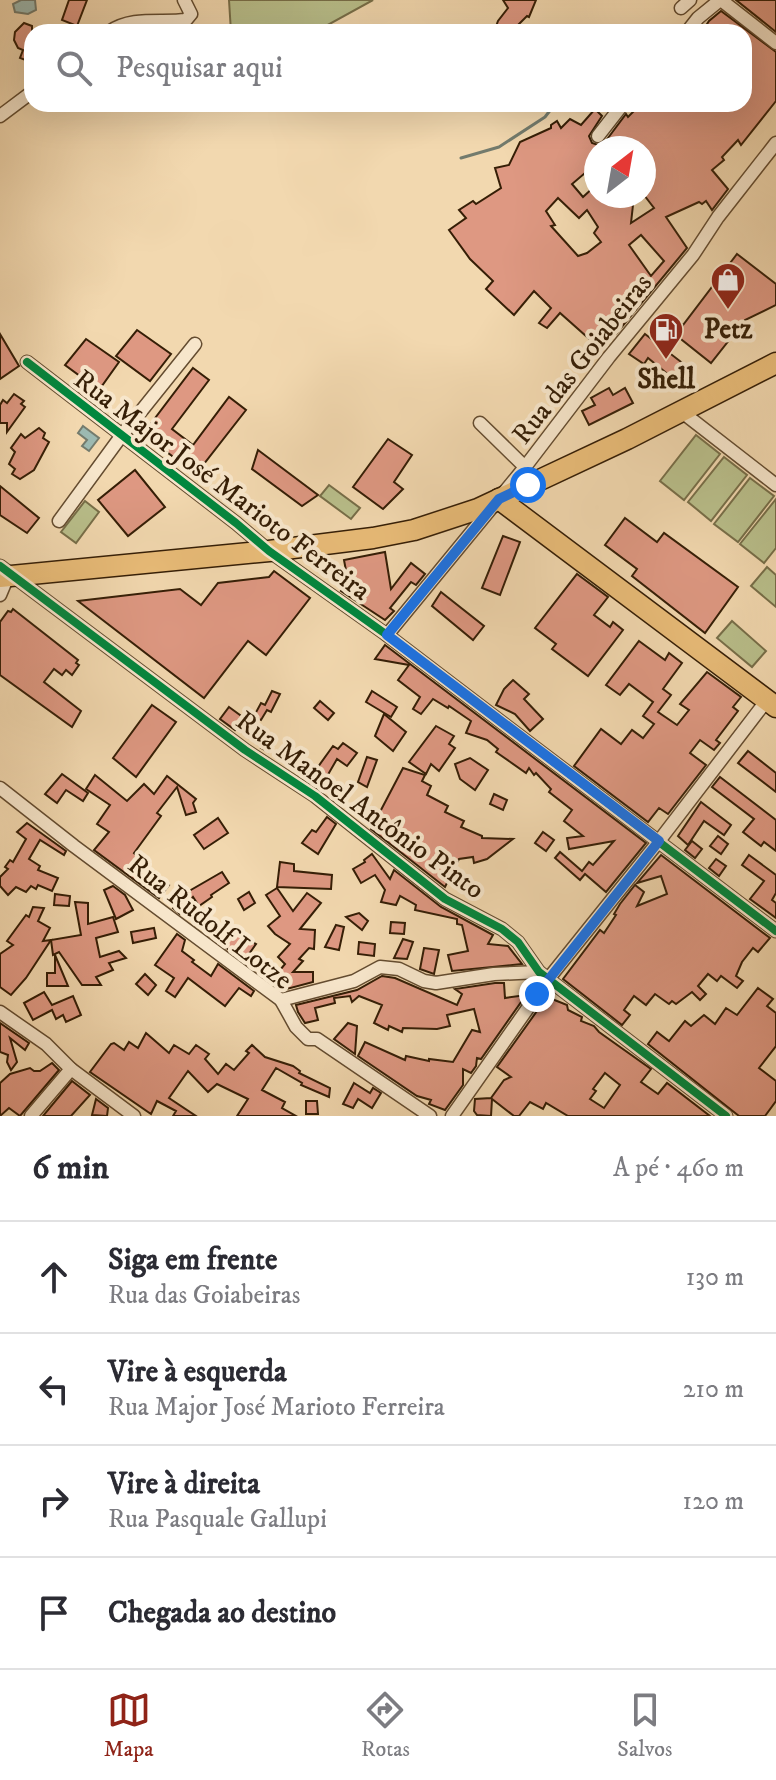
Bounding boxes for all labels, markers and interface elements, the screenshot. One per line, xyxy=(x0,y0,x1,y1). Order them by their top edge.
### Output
search box xyxy=(24,24,752,112)
icon: search xyxy=(52,46,96,90)
text: Pesquisar aqui xyxy=(116,50,283,87)
north arrow xyxy=(584,136,656,208)
shop icon: Petz xyxy=(709,261,747,311)
street label: Rua das Goiabeiras xyxy=(505,267,660,451)
fuel station icon: Shell xyxy=(647,311,685,361)
place label: Petz xyxy=(704,312,753,347)
street label: Rua Major José Marioto Ferreira xyxy=(67,362,378,608)
place label: Shell xyxy=(637,362,695,397)
route start xyxy=(510,467,546,503)
street label: Rua Manoel Antônio Pinto xyxy=(229,703,491,907)
street label: Rua Rudolf Lotze xyxy=(121,847,299,997)
route end xyxy=(519,976,555,1012)
text: 6 min xyxy=(32,1147,109,1189)
text: A pé · 460 m xyxy=(613,1152,744,1185)
text: Siga em frente xyxy=(108,1242,277,1279)
icon: ahead xyxy=(32,1255,76,1299)
text: 130 m xyxy=(686,1261,744,1294)
text: Rua das Goiabeiras xyxy=(108,1279,300,1312)
text: Vire à esquerda xyxy=(108,1354,287,1391)
icon: left xyxy=(32,1367,76,1411)
text: 210 m xyxy=(683,1373,744,1406)
text: Rua Major José Marioto Ferreira xyxy=(108,1391,445,1424)
text: Vire à direita xyxy=(108,1466,260,1503)
icon: right xyxy=(32,1479,76,1523)
text: 120 m xyxy=(683,1485,744,1518)
text: Rua Pasquale Gallupi xyxy=(108,1503,327,1536)
icon: arrive xyxy=(32,1591,76,1635)
text: Chegada ao destino xyxy=(108,1595,336,1632)
tab: Mapa xyxy=(104,1688,154,1763)
tab: Rotas xyxy=(361,1688,410,1763)
tab: Salvos xyxy=(617,1688,672,1763)

